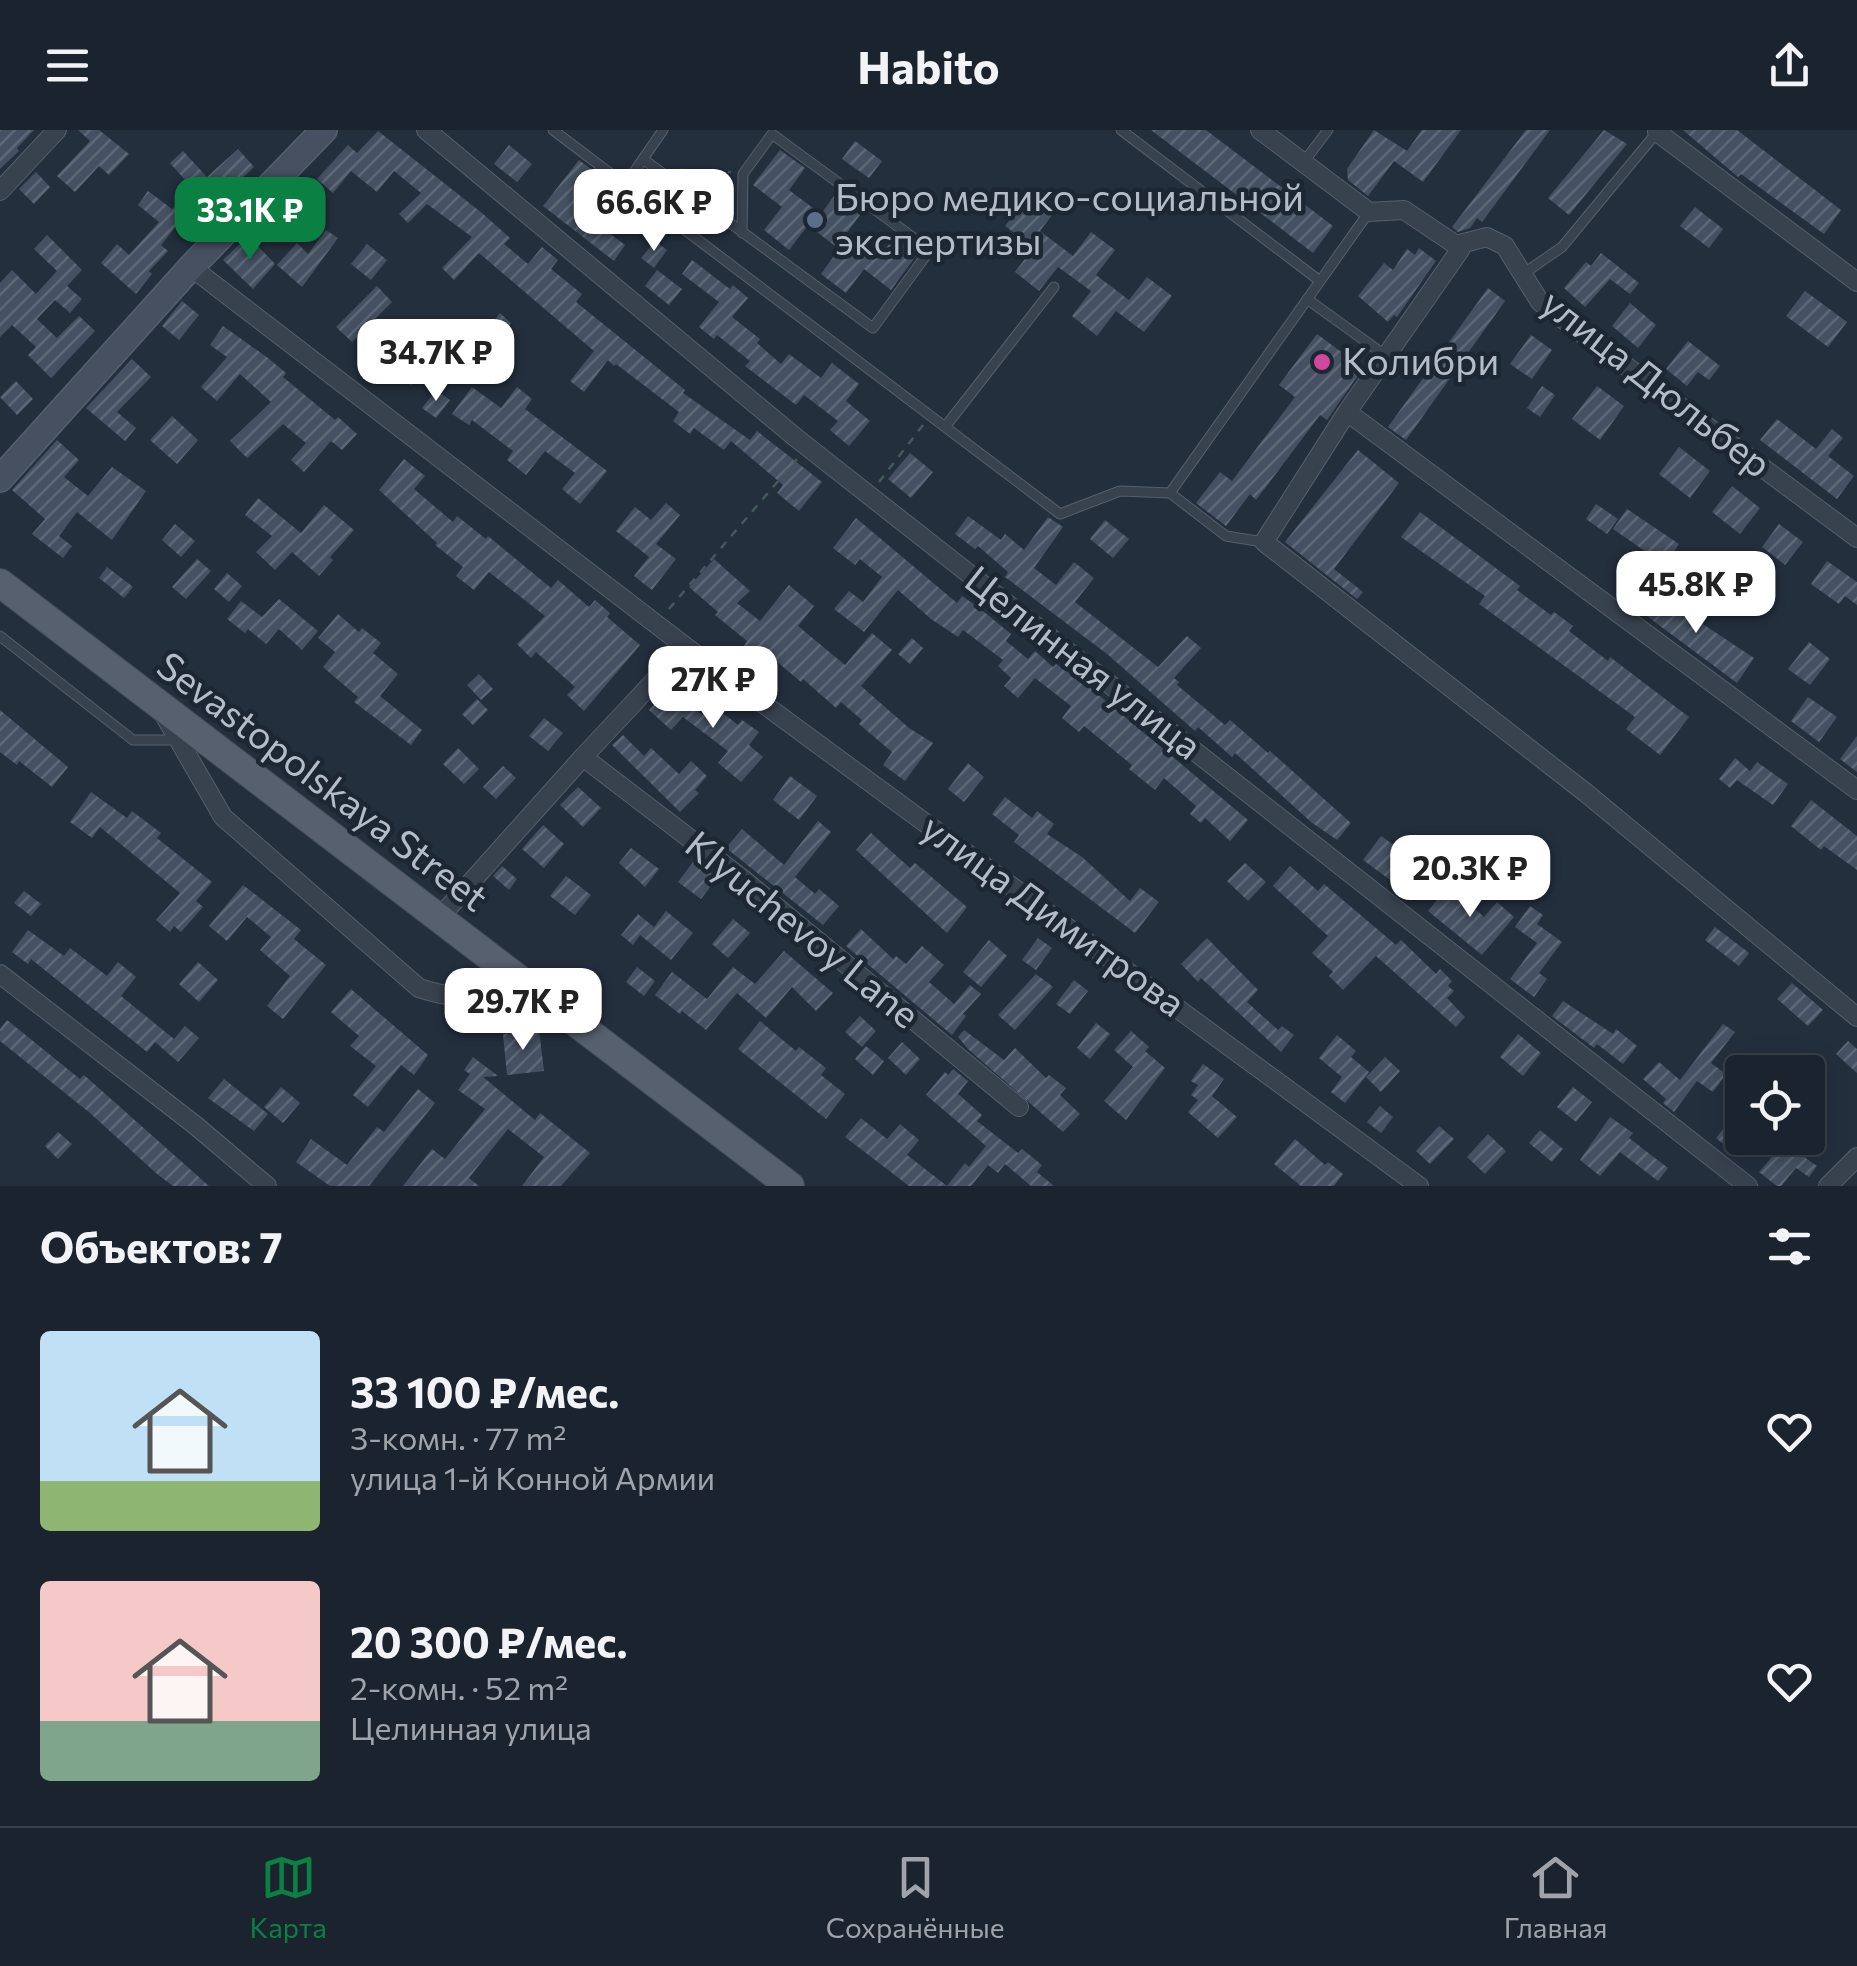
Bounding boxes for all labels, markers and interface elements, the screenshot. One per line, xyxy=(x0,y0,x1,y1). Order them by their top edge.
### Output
icon: menu xyxy=(40,38,95,93)
text: Habito xyxy=(857,38,1000,93)
icon: share xyxy=(1762,38,1817,93)
pin: 66.6K ₽ xyxy=(562,169,746,254)
place label: Бюро медико-социальной экспертизы xyxy=(835,172,1304,263)
pin: 33.1K ₽ xyxy=(158,177,342,262)
text: 66.6K ₽ xyxy=(596,181,712,221)
text: 33.1K ₽ xyxy=(197,189,303,229)
marker: Бюро медико-социальной экспертизы xyxy=(804,209,826,231)
street label: улица Дюльбер xyxy=(1533,278,1782,486)
pin: 34.7K ₽ xyxy=(344,319,528,404)
text: 34.7K ₽ xyxy=(379,331,493,371)
place label: Колибри xyxy=(1342,336,1499,383)
marker: Колибри xyxy=(1311,351,1333,373)
pin: 45.8K ₽ xyxy=(1604,551,1788,636)
street label: Целинная улица xyxy=(957,554,1212,768)
text: 45.8K ₽ xyxy=(1638,563,1754,603)
street label: Sevastopolskaya Street xyxy=(149,640,498,920)
pin: 27K ₽ xyxy=(643,646,783,731)
text: 27K ₽ xyxy=(670,658,756,698)
street label: улица Димитрова xyxy=(914,803,1195,1025)
street label: Klyuchevoy Lane xyxy=(677,819,930,1037)
pin: 20.3K ₽ xyxy=(1378,835,1562,920)
text: 20.3K ₽ xyxy=(1412,847,1528,887)
pin: 29.7K ₽ xyxy=(431,968,615,1053)
text: 29.7K ₽ xyxy=(467,980,579,1020)
map controls xyxy=(1725,1055,1825,1155)
button: locate xyxy=(1725,1055,1825,1155)
icon: filters xyxy=(1762,1219,1817,1274)
text: Объектов: 7 xyxy=(40,1220,283,1272)
text: 33 100 ₽/мес. xyxy=(350,1365,619,1417)
icon: home xyxy=(120,1371,240,1491)
icon: heart xyxy=(1762,1404,1817,1459)
text: 3-комн. · 77 m² xyxy=(350,1417,566,1457)
text: улица 1-й Конной Армии xyxy=(350,1457,715,1497)
text: 20 300 ₽/мес. xyxy=(350,1615,628,1667)
icon: home xyxy=(120,1621,240,1741)
icon: heart xyxy=(1762,1654,1817,1709)
text: 2-комн. · 52 m² xyxy=(350,1667,568,1707)
text: Целинная улица xyxy=(350,1707,592,1747)
tab: Карта xyxy=(250,1850,327,1944)
tab: Сохранённые xyxy=(826,1850,1005,1944)
tab: Главная xyxy=(1504,1850,1607,1944)

